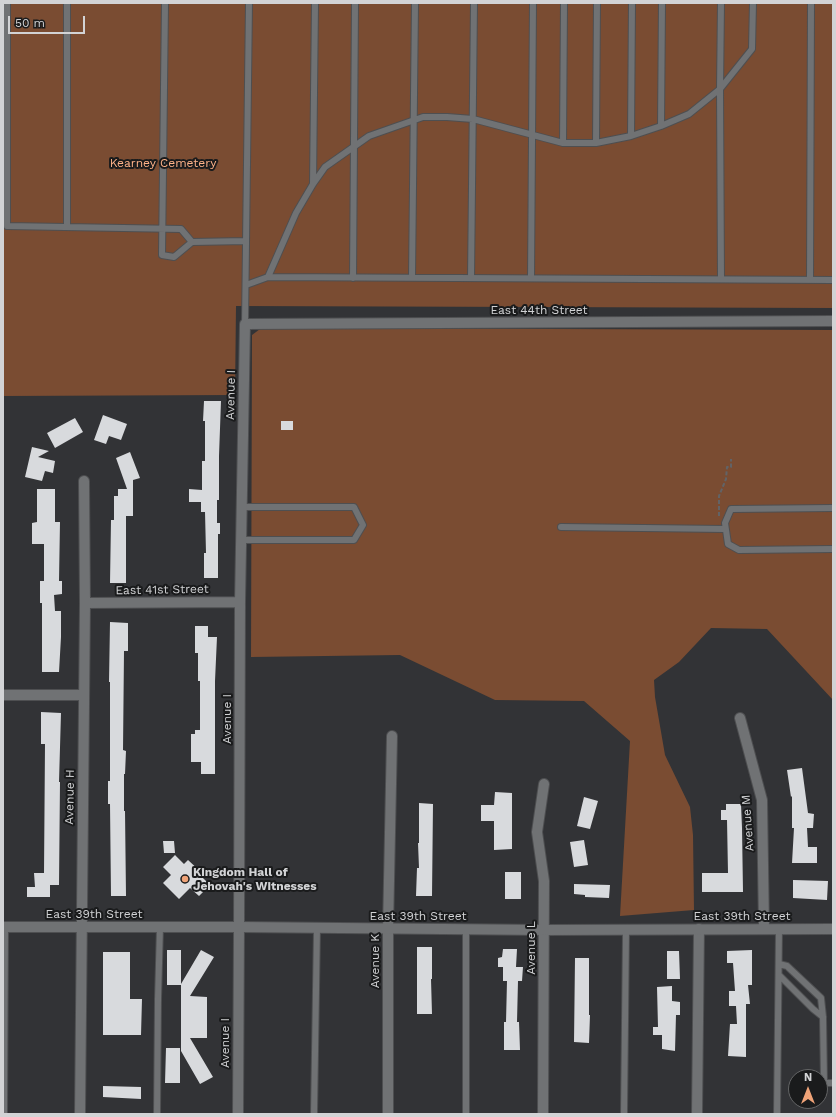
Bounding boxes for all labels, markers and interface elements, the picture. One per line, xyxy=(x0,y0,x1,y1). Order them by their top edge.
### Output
scale bar xyxy=(10,8,87,34)
text: 50 m xyxy=(15,16,45,30)
park label: Kearney Cemetery xyxy=(110,156,216,170)
street label: East 44th Street xyxy=(490,303,588,317)
street label: Avenue I xyxy=(223,370,239,420)
street label: East 41st Street xyxy=(115,582,209,598)
street label: Avenue I xyxy=(220,694,234,744)
street label: Avenue H xyxy=(62,769,78,825)
street label: Avenue M xyxy=(739,794,757,852)
place label: Kingdom Hall of Jehovah's Witnesses xyxy=(193,865,317,893)
marker: Kingdom Hall of Jehovah's Witnesses xyxy=(180,874,190,884)
street label: East 39th Street xyxy=(46,907,142,921)
street label: East 39th Street xyxy=(370,909,466,923)
street label: East 39th Street xyxy=(694,909,790,923)
street label: Avenue L xyxy=(524,921,538,975)
street label: Avenue K xyxy=(368,934,382,988)
street label: Avenue I xyxy=(218,1018,232,1068)
north arrow xyxy=(788,1069,828,1109)
text: N xyxy=(804,1071,812,1084)

